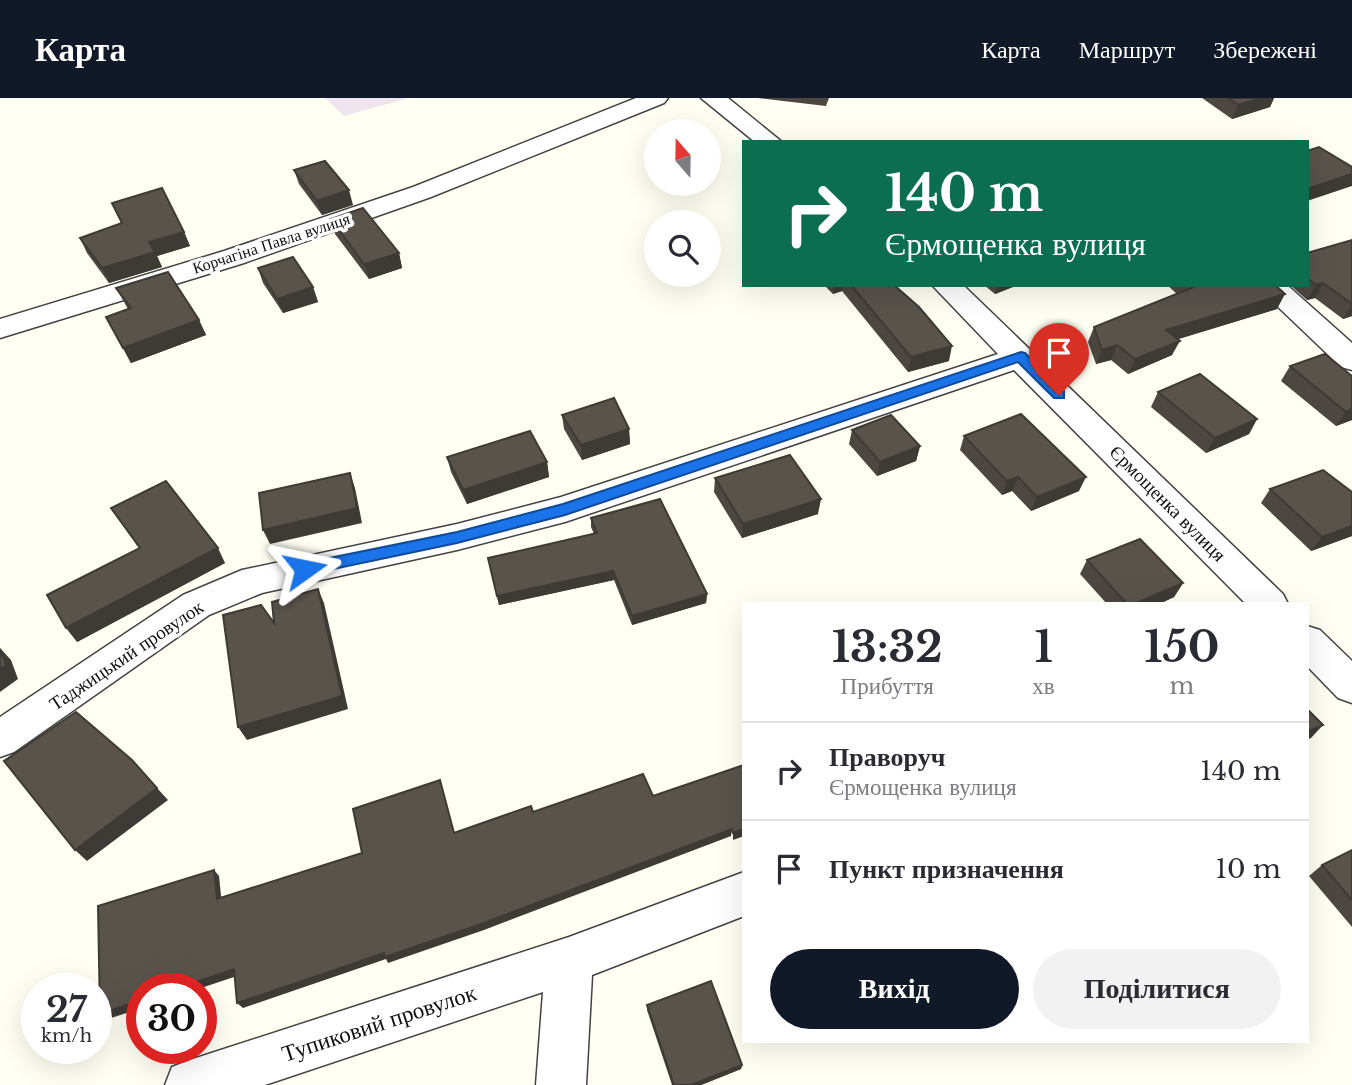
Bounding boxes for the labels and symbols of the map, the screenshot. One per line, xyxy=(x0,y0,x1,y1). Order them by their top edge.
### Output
north arrow xyxy=(644,119,721,196)
street label: Корчагіна Павла вулиця xyxy=(190,208,353,278)
pin xyxy=(1029,323,1089,395)
street label: Єрмощенка вулиця xyxy=(1105,440,1231,566)
position arrow xyxy=(268,532,342,606)
street label: Таджицький провулок xyxy=(45,595,208,715)
speed limit sign: 30 xyxy=(126,973,217,1064)
street label: Тупиковий провулок xyxy=(278,978,480,1068)

